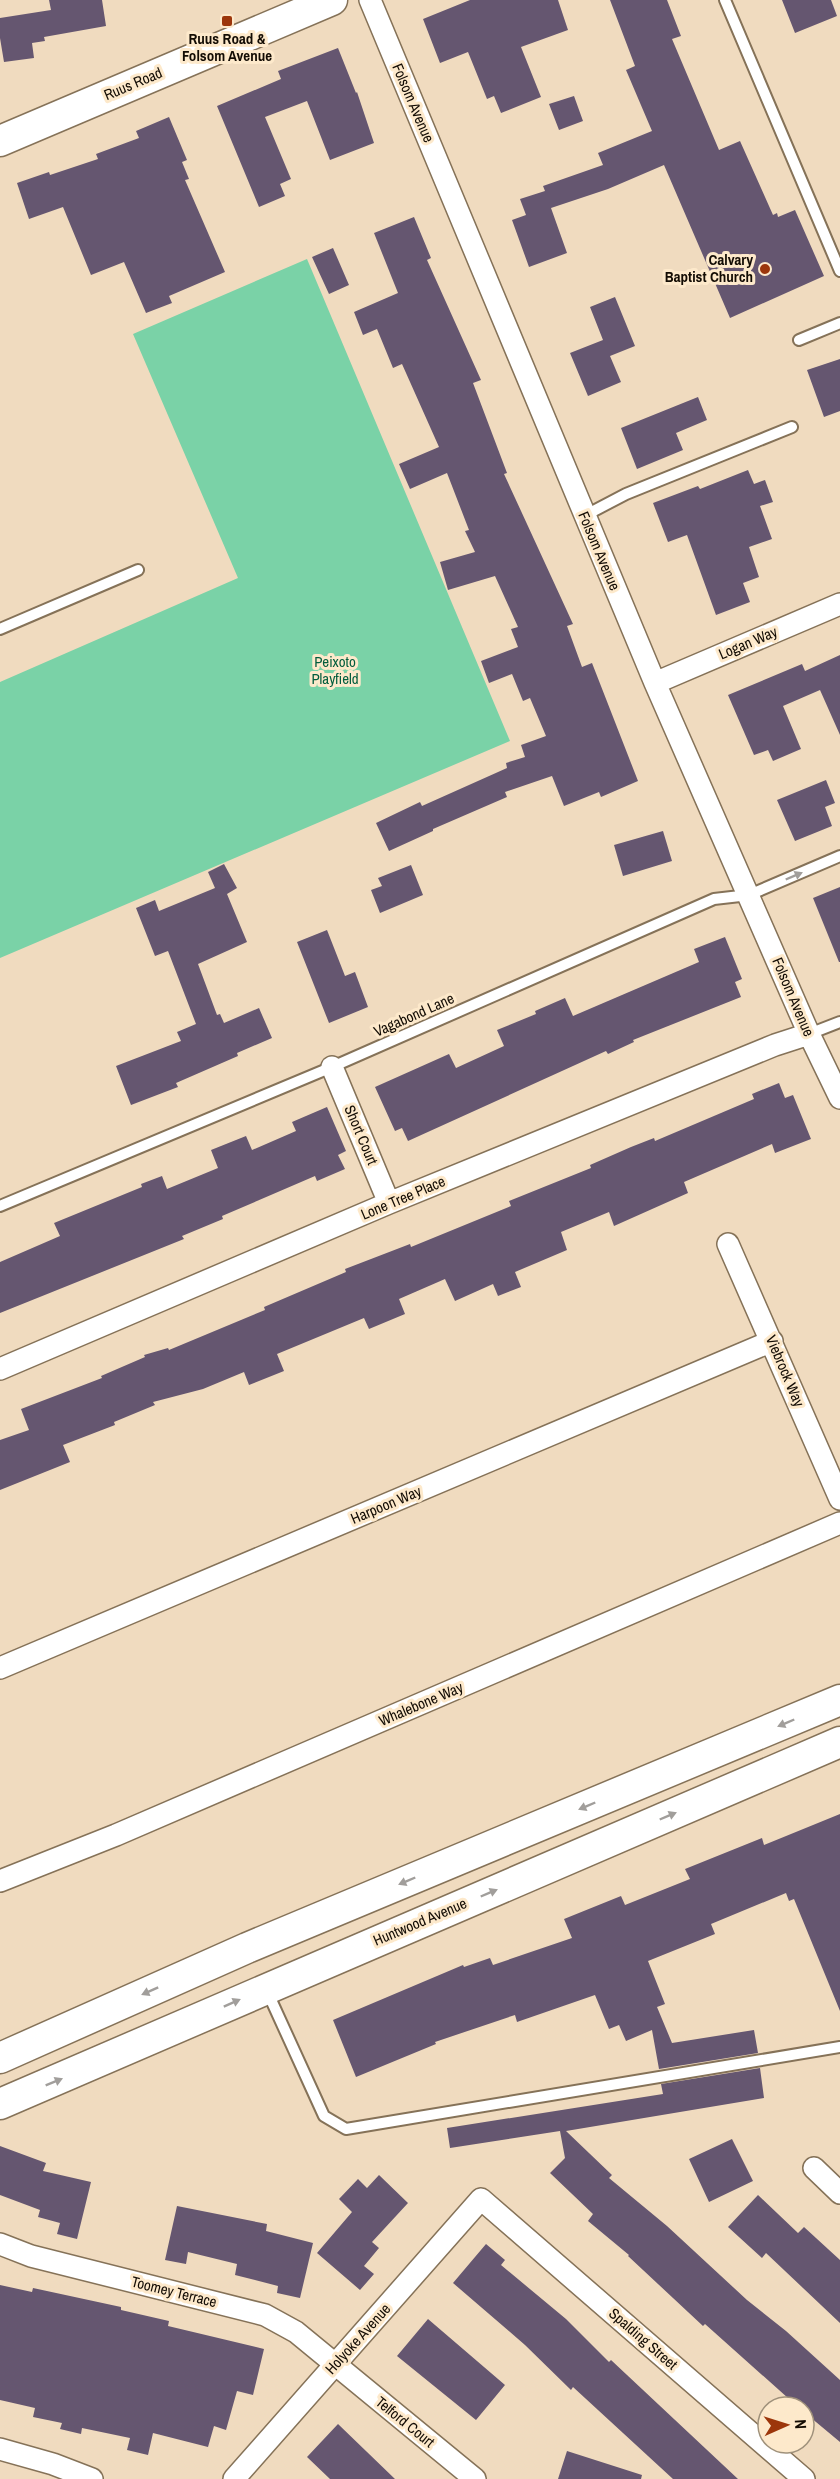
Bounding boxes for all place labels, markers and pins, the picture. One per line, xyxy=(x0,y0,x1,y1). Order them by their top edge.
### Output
marker: Ruus Road & Folsom Avenue xyxy=(220,14,234,28)
place label: Ruus Road & Folsom Avenue xyxy=(182,28,272,66)
place label: Calvary Baptist Church xyxy=(665,249,753,287)
marker: Calvary Baptist Church xyxy=(758,262,772,276)

